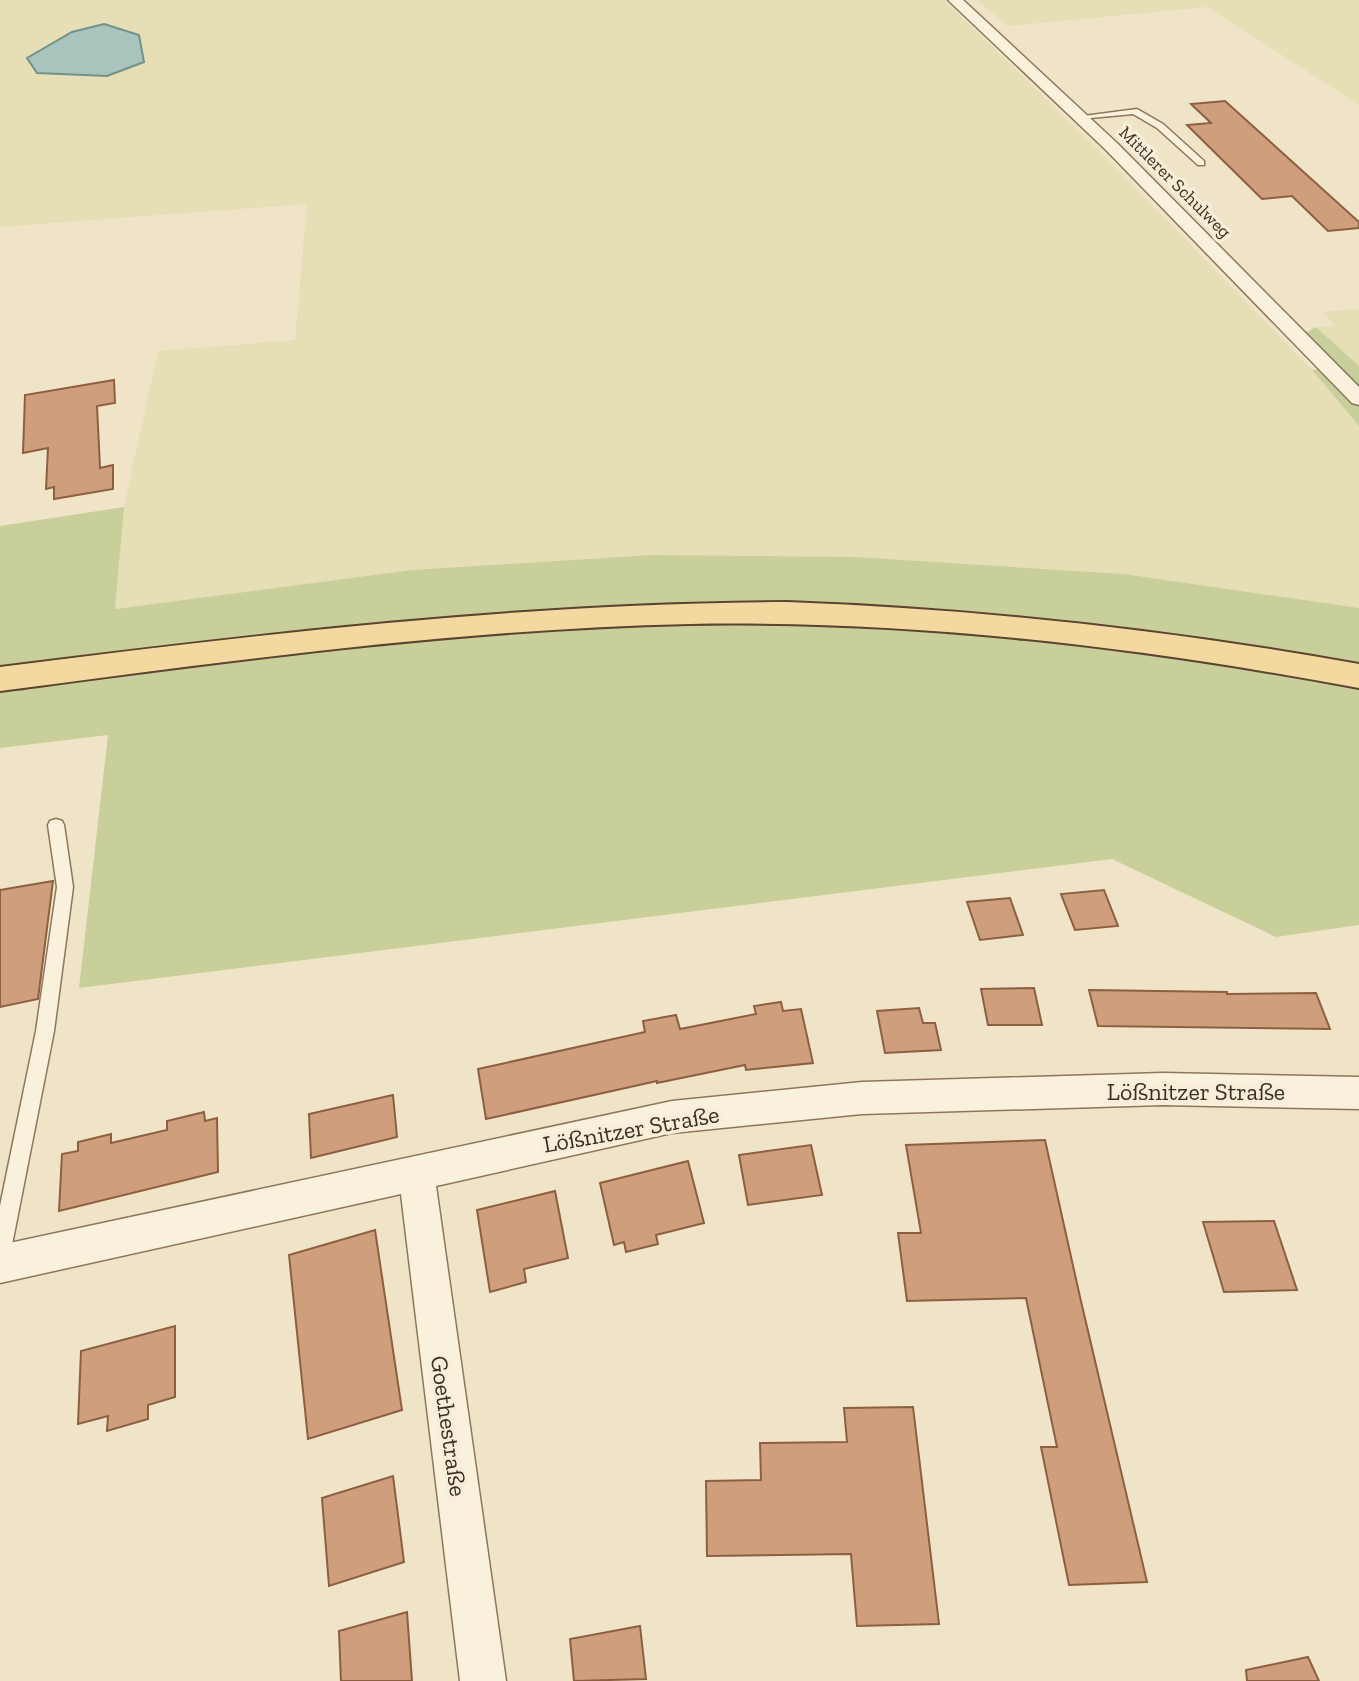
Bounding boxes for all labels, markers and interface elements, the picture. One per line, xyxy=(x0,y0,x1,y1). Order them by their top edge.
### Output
street label: Mittlerer Schulweg xyxy=(1114,121,1236,243)
street label: Lößnitzer Straße xyxy=(1107,1077,1285,1106)
street label: Lößnitzer Straße xyxy=(541,1099,721,1159)
street label: Goethestraße xyxy=(425,1354,473,1498)

